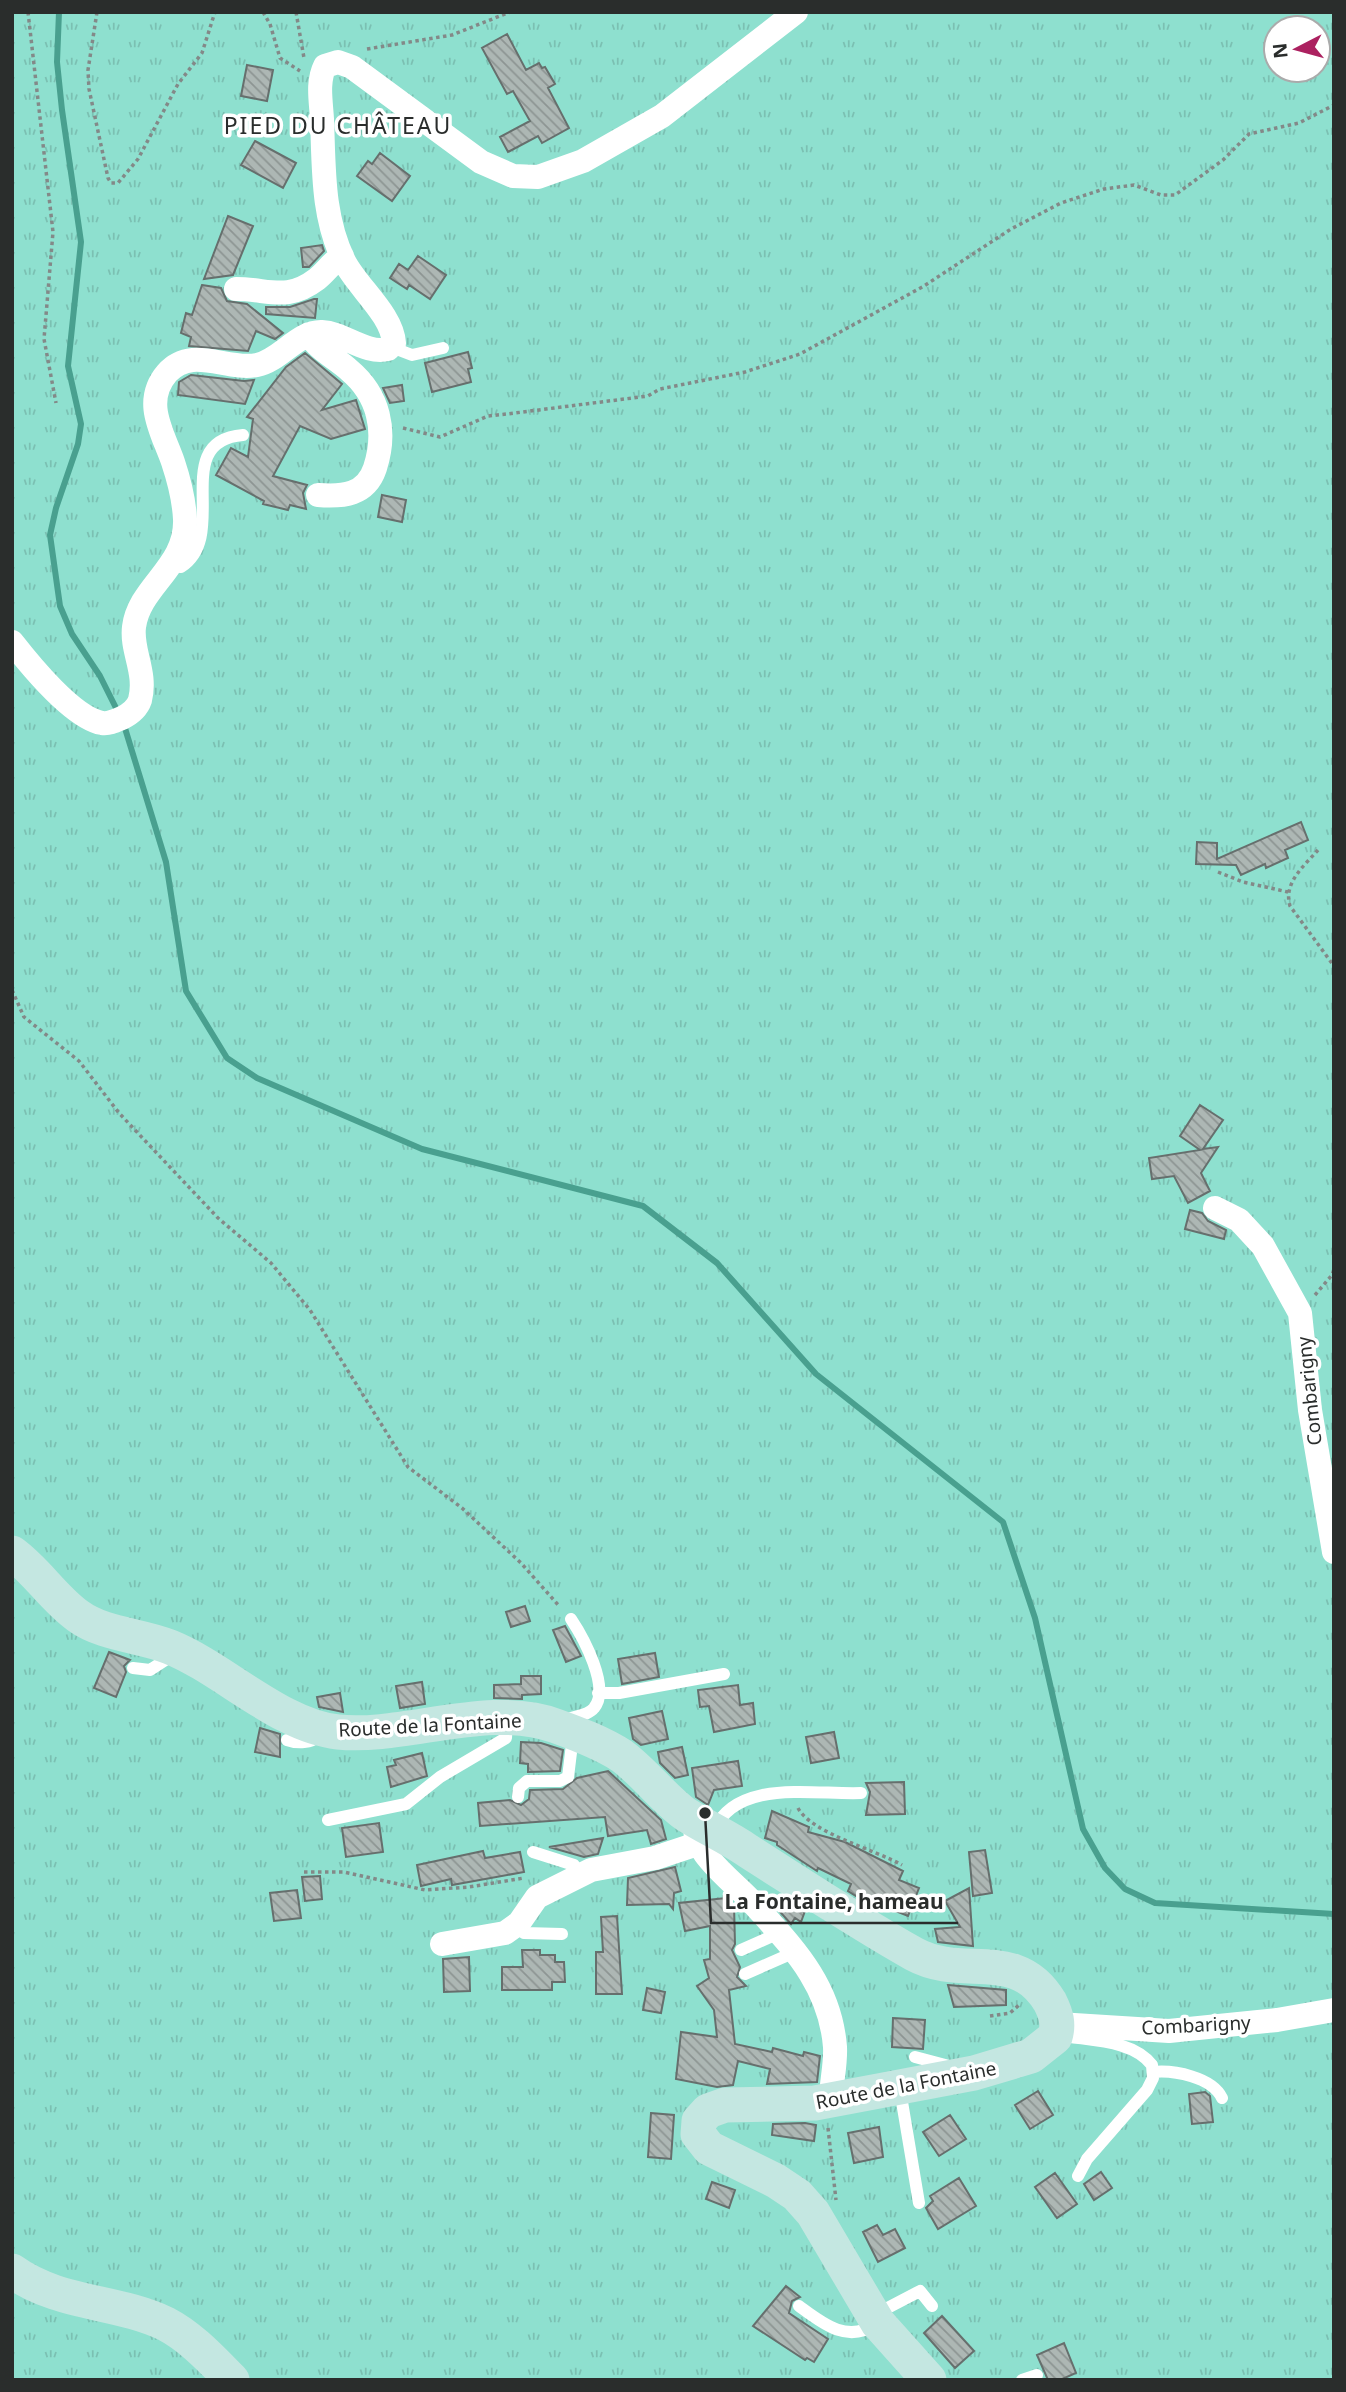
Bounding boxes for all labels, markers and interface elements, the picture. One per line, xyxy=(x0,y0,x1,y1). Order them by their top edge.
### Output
north arrow xyxy=(1262,14,1332,84)
text: N xyxy=(1266,42,1294,60)
district label: PIED DU CHÂTEAU xyxy=(224,109,452,141)
street label: Combarigny xyxy=(1290,1335,1328,1447)
street label: Route de la Fontaine xyxy=(338,1707,522,1743)
callout: La Fontaine, hameau xyxy=(711,1881,958,1923)
text: La Fontaine, hameau xyxy=(724,1887,944,1915)
street label: Combarigny xyxy=(1141,2009,1252,2041)
street label: Route de la Fontaine xyxy=(814,2055,998,2115)

